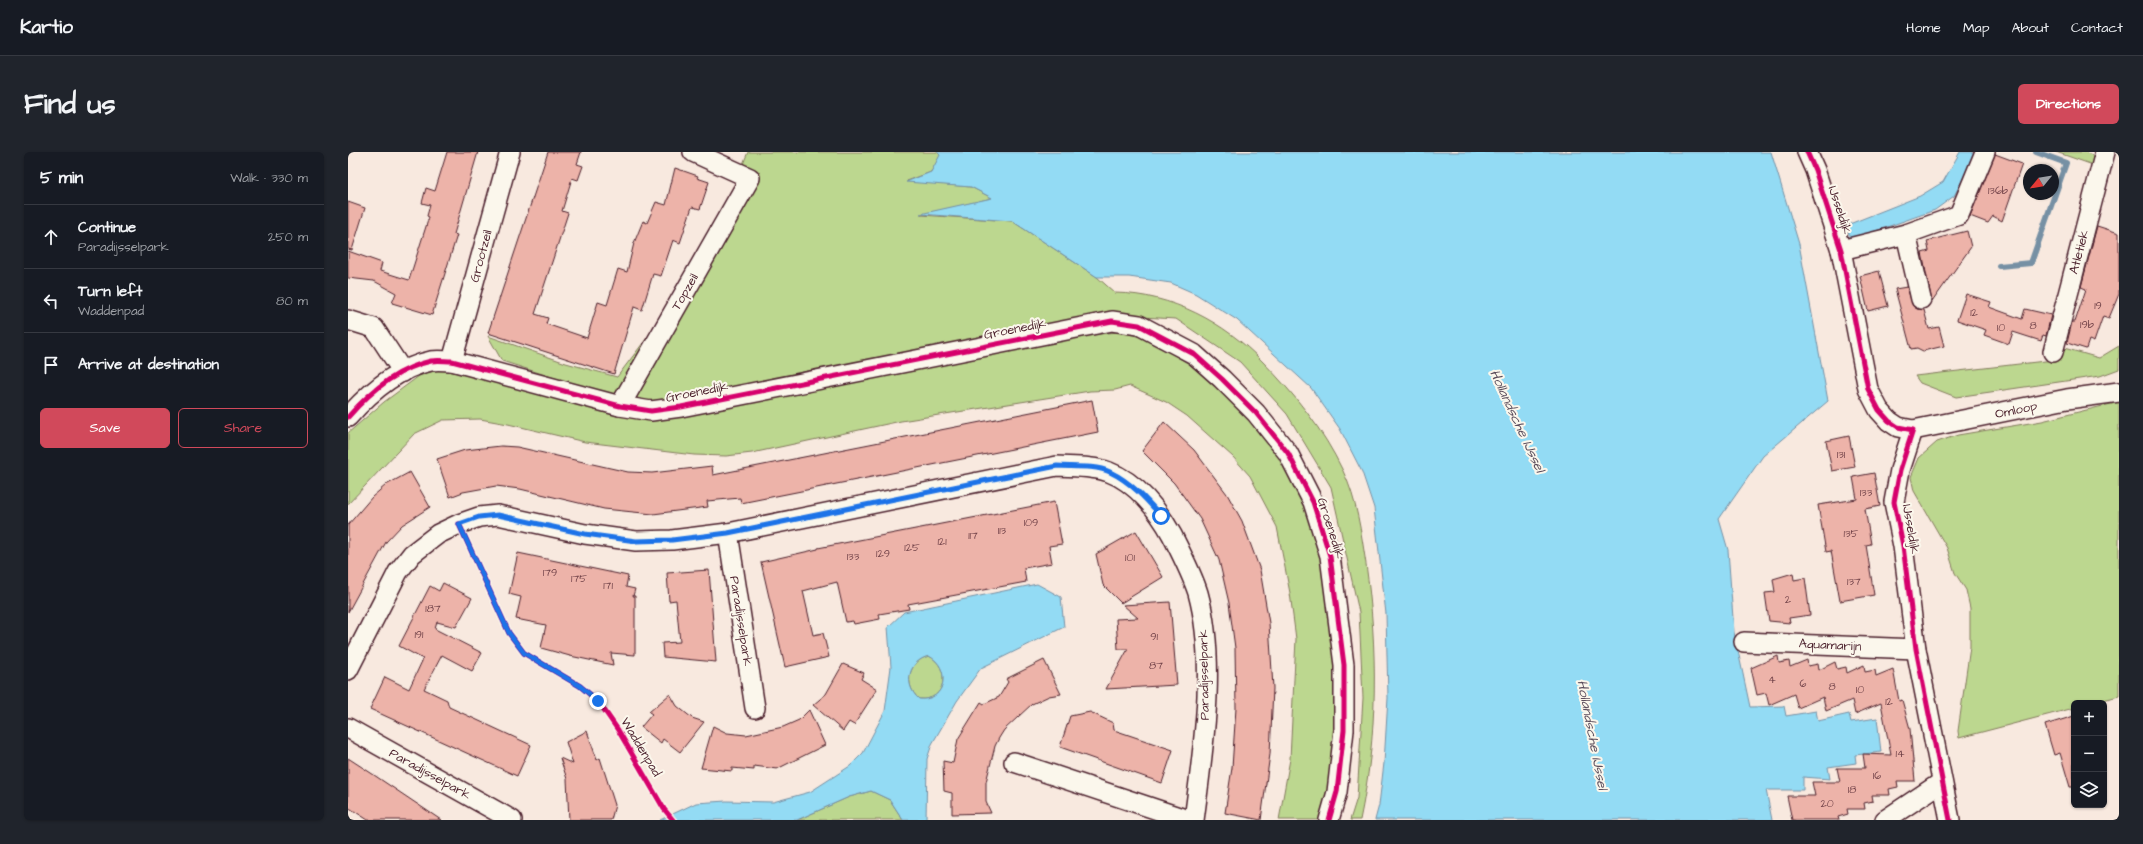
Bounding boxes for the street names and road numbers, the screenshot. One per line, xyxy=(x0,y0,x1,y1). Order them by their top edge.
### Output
street label: IJsseldijk xyxy=(1824,183,1856,237)
street label: Grootzeil xyxy=(465,228,497,284)
street label: Atletiek xyxy=(2064,228,2094,276)
street label: Topzeil xyxy=(667,270,703,314)
street label: Groenedijk xyxy=(982,314,1048,344)
street label: Groenedijk xyxy=(664,377,730,407)
street label: Omloop xyxy=(1993,397,2039,423)
street label: Groenedijk xyxy=(1313,495,1349,561)
street label: IJsseldijk xyxy=(1898,503,1924,555)
street label: Paradijsselpark xyxy=(725,575,757,667)
street label: Paradijsselpark xyxy=(1194,629,1214,721)
street label: Aquamarijn xyxy=(1798,634,1862,656)
street label: Waddenpad xyxy=(616,714,666,780)
street label: Paradijsselpark xyxy=(386,744,474,804)

